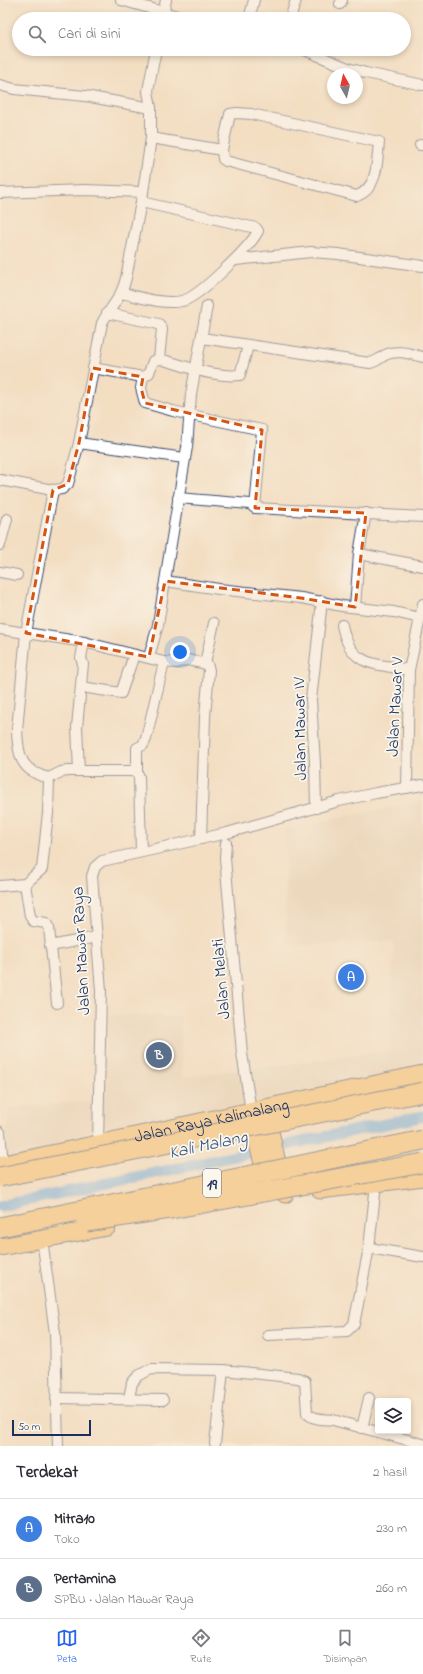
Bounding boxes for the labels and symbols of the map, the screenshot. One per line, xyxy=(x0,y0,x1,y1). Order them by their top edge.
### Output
north arrow xyxy=(327,68,363,104)
your location xyxy=(170,642,190,662)
street label: Jalan Mawar V xyxy=(380,656,411,757)
street label: Jalan Mawar IV xyxy=(287,676,314,781)
street label: Jalan Mawar Raya xyxy=(66,886,98,1016)
street label: Jalan Melati xyxy=(206,937,237,1020)
pin: A xyxy=(338,962,364,992)
pin: B xyxy=(146,1040,172,1070)
street label: Jalan Raya Kalimalang xyxy=(132,1092,292,1150)
water label: Kali Malang xyxy=(167,1125,251,1167)
road number: 19 xyxy=(203,1169,221,1197)
scale bar xyxy=(12,1418,91,1437)

